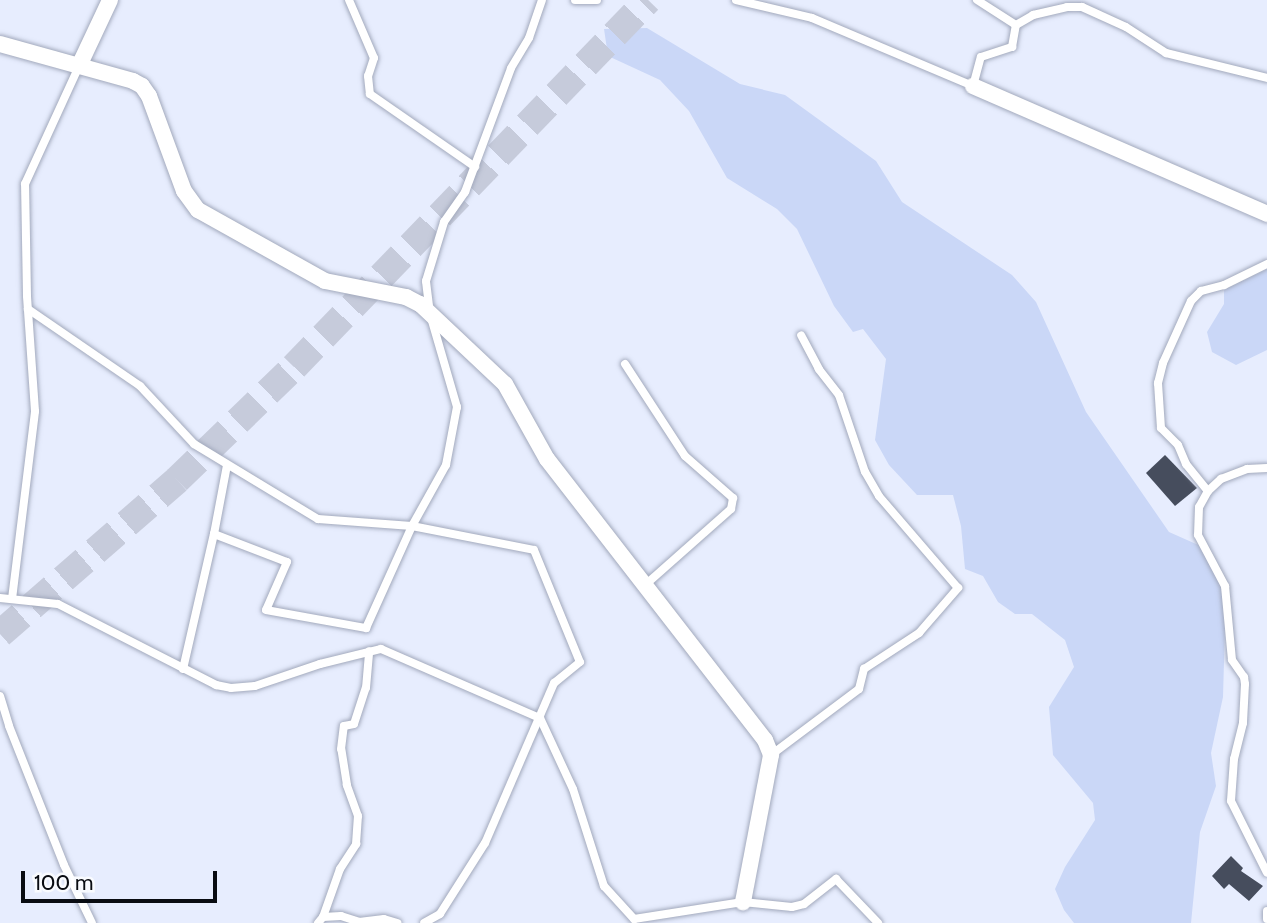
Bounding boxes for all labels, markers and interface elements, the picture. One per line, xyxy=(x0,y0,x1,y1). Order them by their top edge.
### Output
scale bar xyxy=(24,856,220,900)
text: 100 m xyxy=(34,870,93,895)

